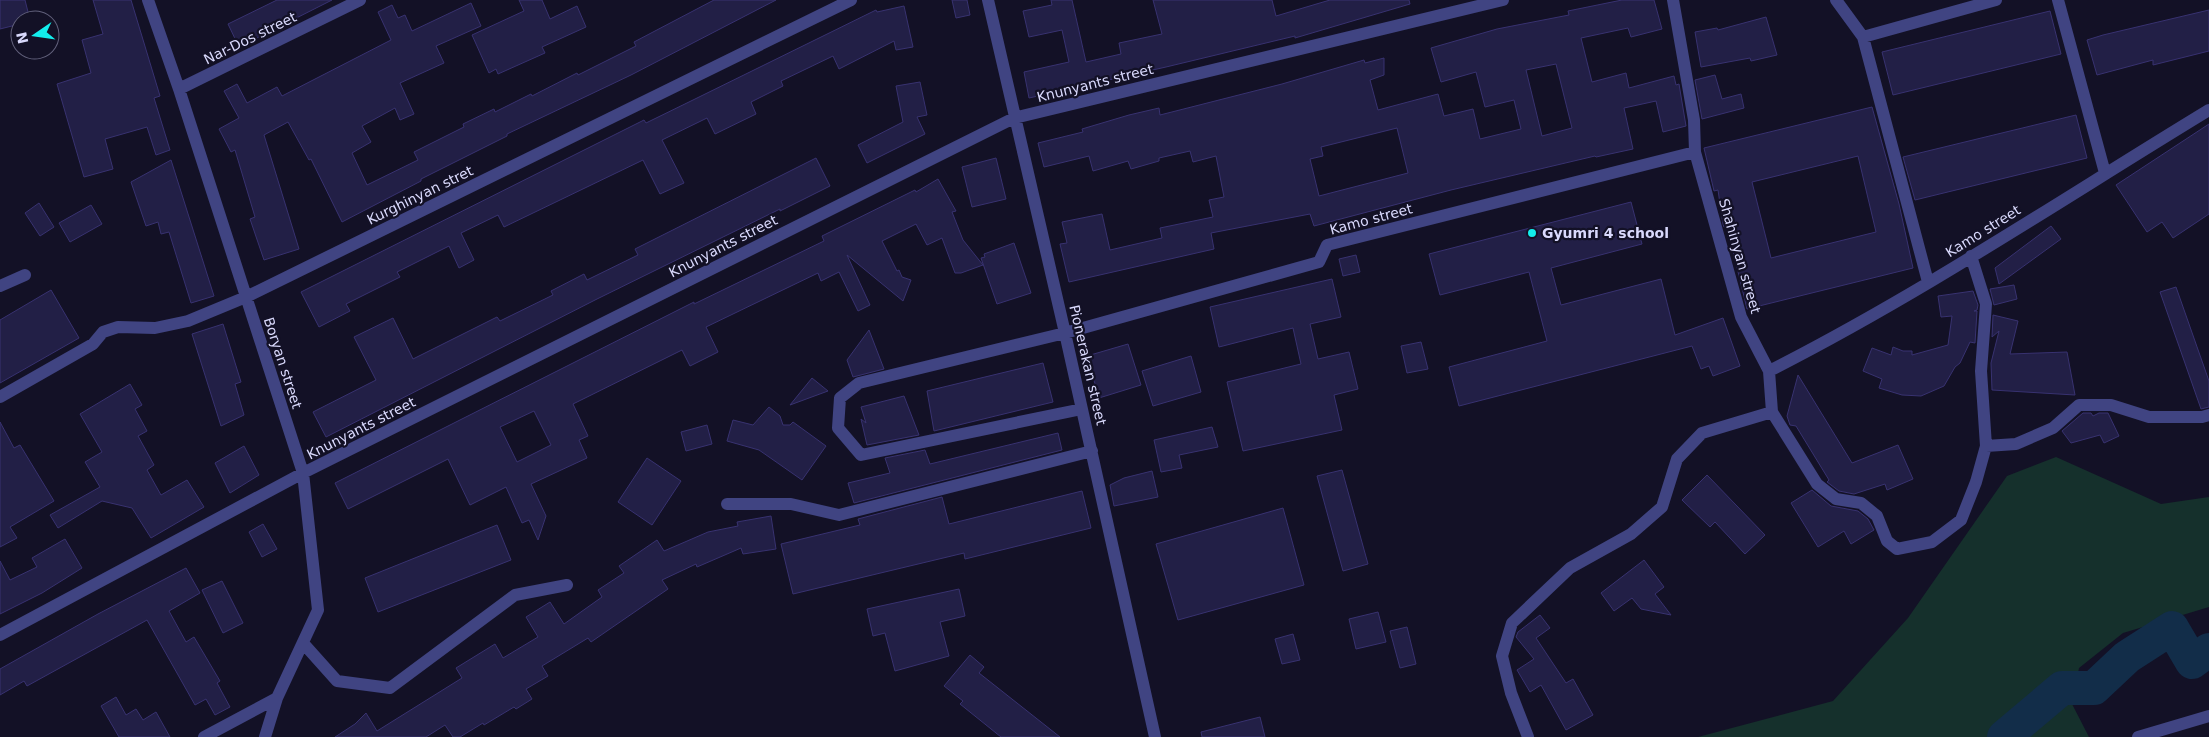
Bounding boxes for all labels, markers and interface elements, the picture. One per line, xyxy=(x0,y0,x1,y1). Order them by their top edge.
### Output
street label: Nar-Dos street xyxy=(201,8,299,67)
north arrow xyxy=(10,10,60,60)
text: N xyxy=(13,30,31,45)
street label: Knunyants street xyxy=(1035,61,1156,105)
street label: Kurghinyan stret xyxy=(364,162,476,228)
street label: Shahinyan street xyxy=(1716,197,1764,316)
street label: Kamo street xyxy=(1328,200,1415,238)
street label: Kamo street xyxy=(1943,201,2024,260)
street label: Knunyants street xyxy=(666,211,780,280)
place label: Gyumri 4 school xyxy=(1542,225,1669,241)
marker: Gyumri 4 school xyxy=(1526,227,1538,239)
street label: Pionerakan street xyxy=(1066,303,1110,427)
street label: Boryan street xyxy=(261,315,305,411)
street label: Knunyants street xyxy=(304,393,418,462)

